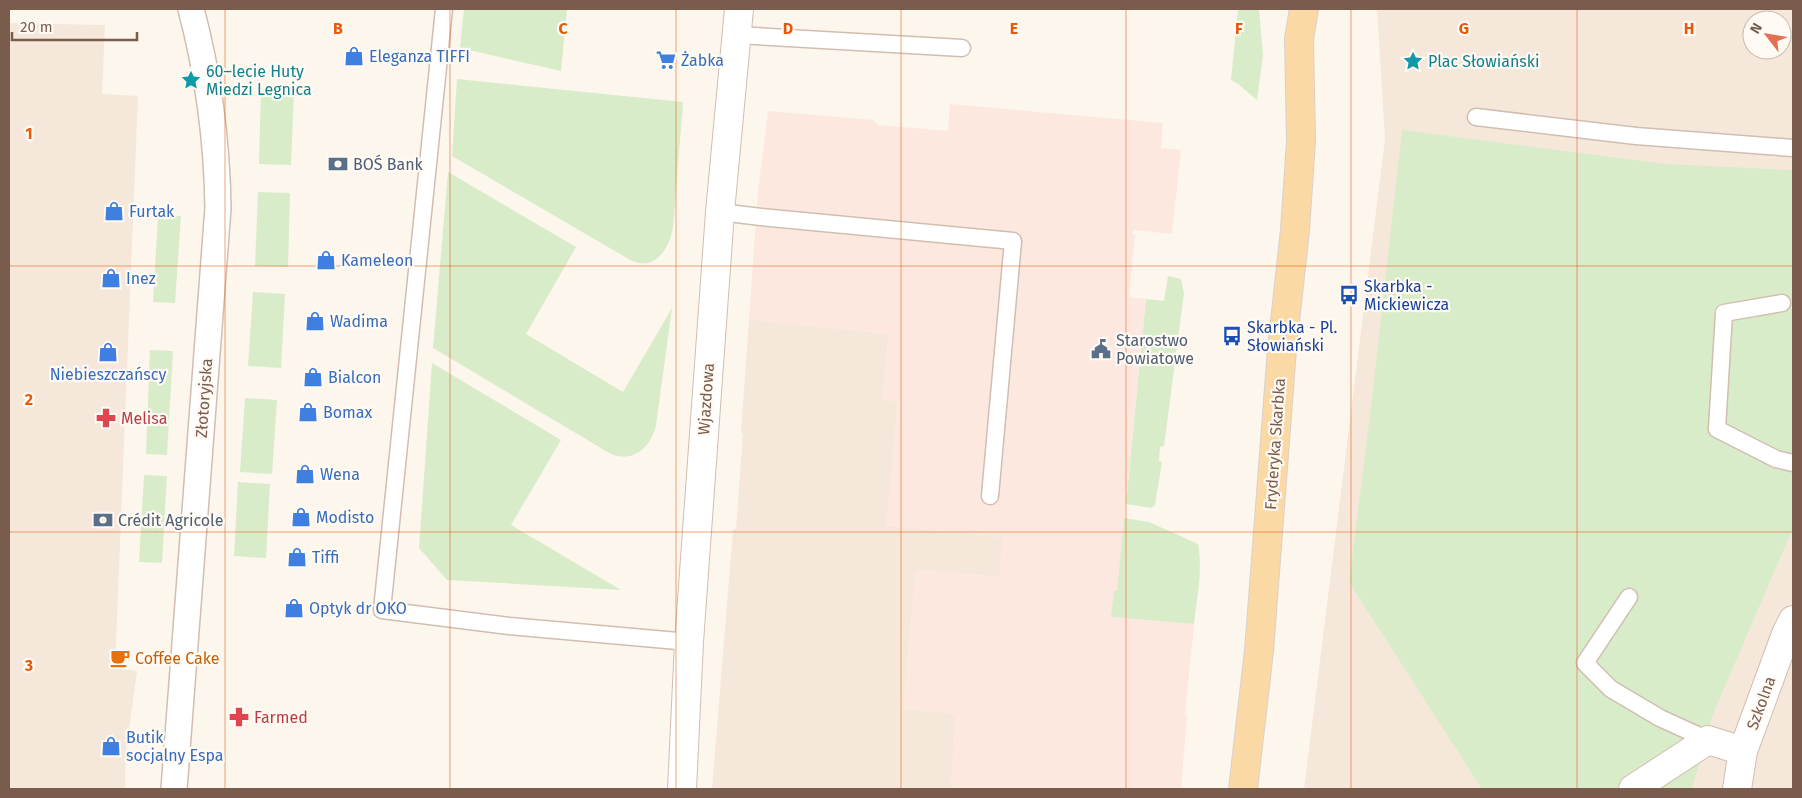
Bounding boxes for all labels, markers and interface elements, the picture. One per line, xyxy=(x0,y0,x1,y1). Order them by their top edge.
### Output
scale bar xyxy=(12,10,138,42)
north arrow xyxy=(1742,10,1792,60)
text: 20 m xyxy=(20,18,53,36)
text: B xyxy=(333,19,343,38)
text: C xyxy=(558,19,568,38)
text: D xyxy=(783,19,793,38)
text: E xyxy=(1010,19,1018,38)
text: F xyxy=(1235,19,1243,38)
text: G xyxy=(1459,19,1469,38)
text: H xyxy=(1684,19,1694,38)
text: N xyxy=(1747,20,1766,37)
shop icon: Eleganza TIFFI xyxy=(343,45,365,67)
place label: Eleganza TIFFI xyxy=(369,47,470,66)
supermarket icon: Żabka xyxy=(655,49,677,71)
place label: Żabka xyxy=(681,50,724,70)
place icon: Plac Słowiański xyxy=(1402,50,1424,72)
place label: Plac Słowiański xyxy=(1428,52,1539,71)
place label: 60–lecie Huty Miedzi Legnica xyxy=(206,62,312,99)
place icon: 60–lecie Huty Miedzi Legnica xyxy=(180,69,202,91)
text: 1 xyxy=(25,124,33,143)
bank icon: BOŚ Bank xyxy=(327,153,349,175)
place label: BOŚ Bank xyxy=(353,154,424,174)
shop icon: Furtak xyxy=(103,200,125,222)
place label: Furtak xyxy=(129,202,175,221)
shop icon: Kameleon xyxy=(315,249,337,271)
place label: Kameleon xyxy=(341,251,414,270)
shop icon: Inez xyxy=(100,267,122,289)
place label: Inez xyxy=(126,269,156,288)
place label: Skarbka - Mickiewicza xyxy=(1364,277,1449,314)
bus stop icon: Skarbka - Mickiewicza xyxy=(1338,284,1360,306)
shop icon: Wadima xyxy=(304,310,326,332)
place label: Wadima xyxy=(330,312,388,331)
place label: Skarbka - Pl. Słowiański xyxy=(1247,318,1338,355)
bus stop icon: Skarbka - Pl. Słowiański xyxy=(1221,325,1243,347)
place label: Starostwo Powiatowe xyxy=(1116,331,1194,368)
public building icon: Starostwo Powiatowe xyxy=(1090,338,1112,360)
shop icon: Niebieszczańscy xyxy=(97,341,119,363)
street label: Złotoryjska xyxy=(192,358,216,438)
street label: Wjazdowa xyxy=(694,362,718,436)
place label: Niebieszczańscy xyxy=(50,365,166,384)
shop icon: Bialcon xyxy=(302,366,324,388)
place label: Bialcon xyxy=(328,368,381,387)
street label: Fryderyka Skarbka xyxy=(1261,377,1289,511)
text: 2 xyxy=(25,390,33,409)
shop icon: Bomax xyxy=(297,401,319,423)
place label: Bomax xyxy=(323,403,372,422)
pharmacy icon: Melisa xyxy=(95,407,117,429)
place label: Melisa xyxy=(121,409,167,428)
shop icon: Wena xyxy=(294,463,316,485)
place label: Wena xyxy=(320,465,360,484)
shop icon: Modisto xyxy=(290,506,312,528)
place label: Modisto xyxy=(316,508,374,527)
bank icon: Crédit Agricole xyxy=(92,509,114,531)
place label: Crédit Agricole xyxy=(118,511,223,530)
shop icon: Tiffi xyxy=(286,546,308,568)
place label: Tiffi xyxy=(312,548,339,567)
shop icon: Optyk dr OKO xyxy=(283,597,305,619)
place label: Optyk dr OKO xyxy=(309,599,407,618)
cafe icon: Coffee Cake xyxy=(109,647,131,669)
place label: Coffee Cake xyxy=(135,649,220,668)
text: 3 xyxy=(24,656,33,675)
street label: Szkolna xyxy=(1743,674,1779,732)
pharmacy icon: Farmed xyxy=(228,706,250,728)
place label: Farmed xyxy=(254,708,308,727)
place label: Butik socjalny Espa xyxy=(126,728,224,765)
shop icon: Butik socjalny Espa xyxy=(100,735,122,757)

